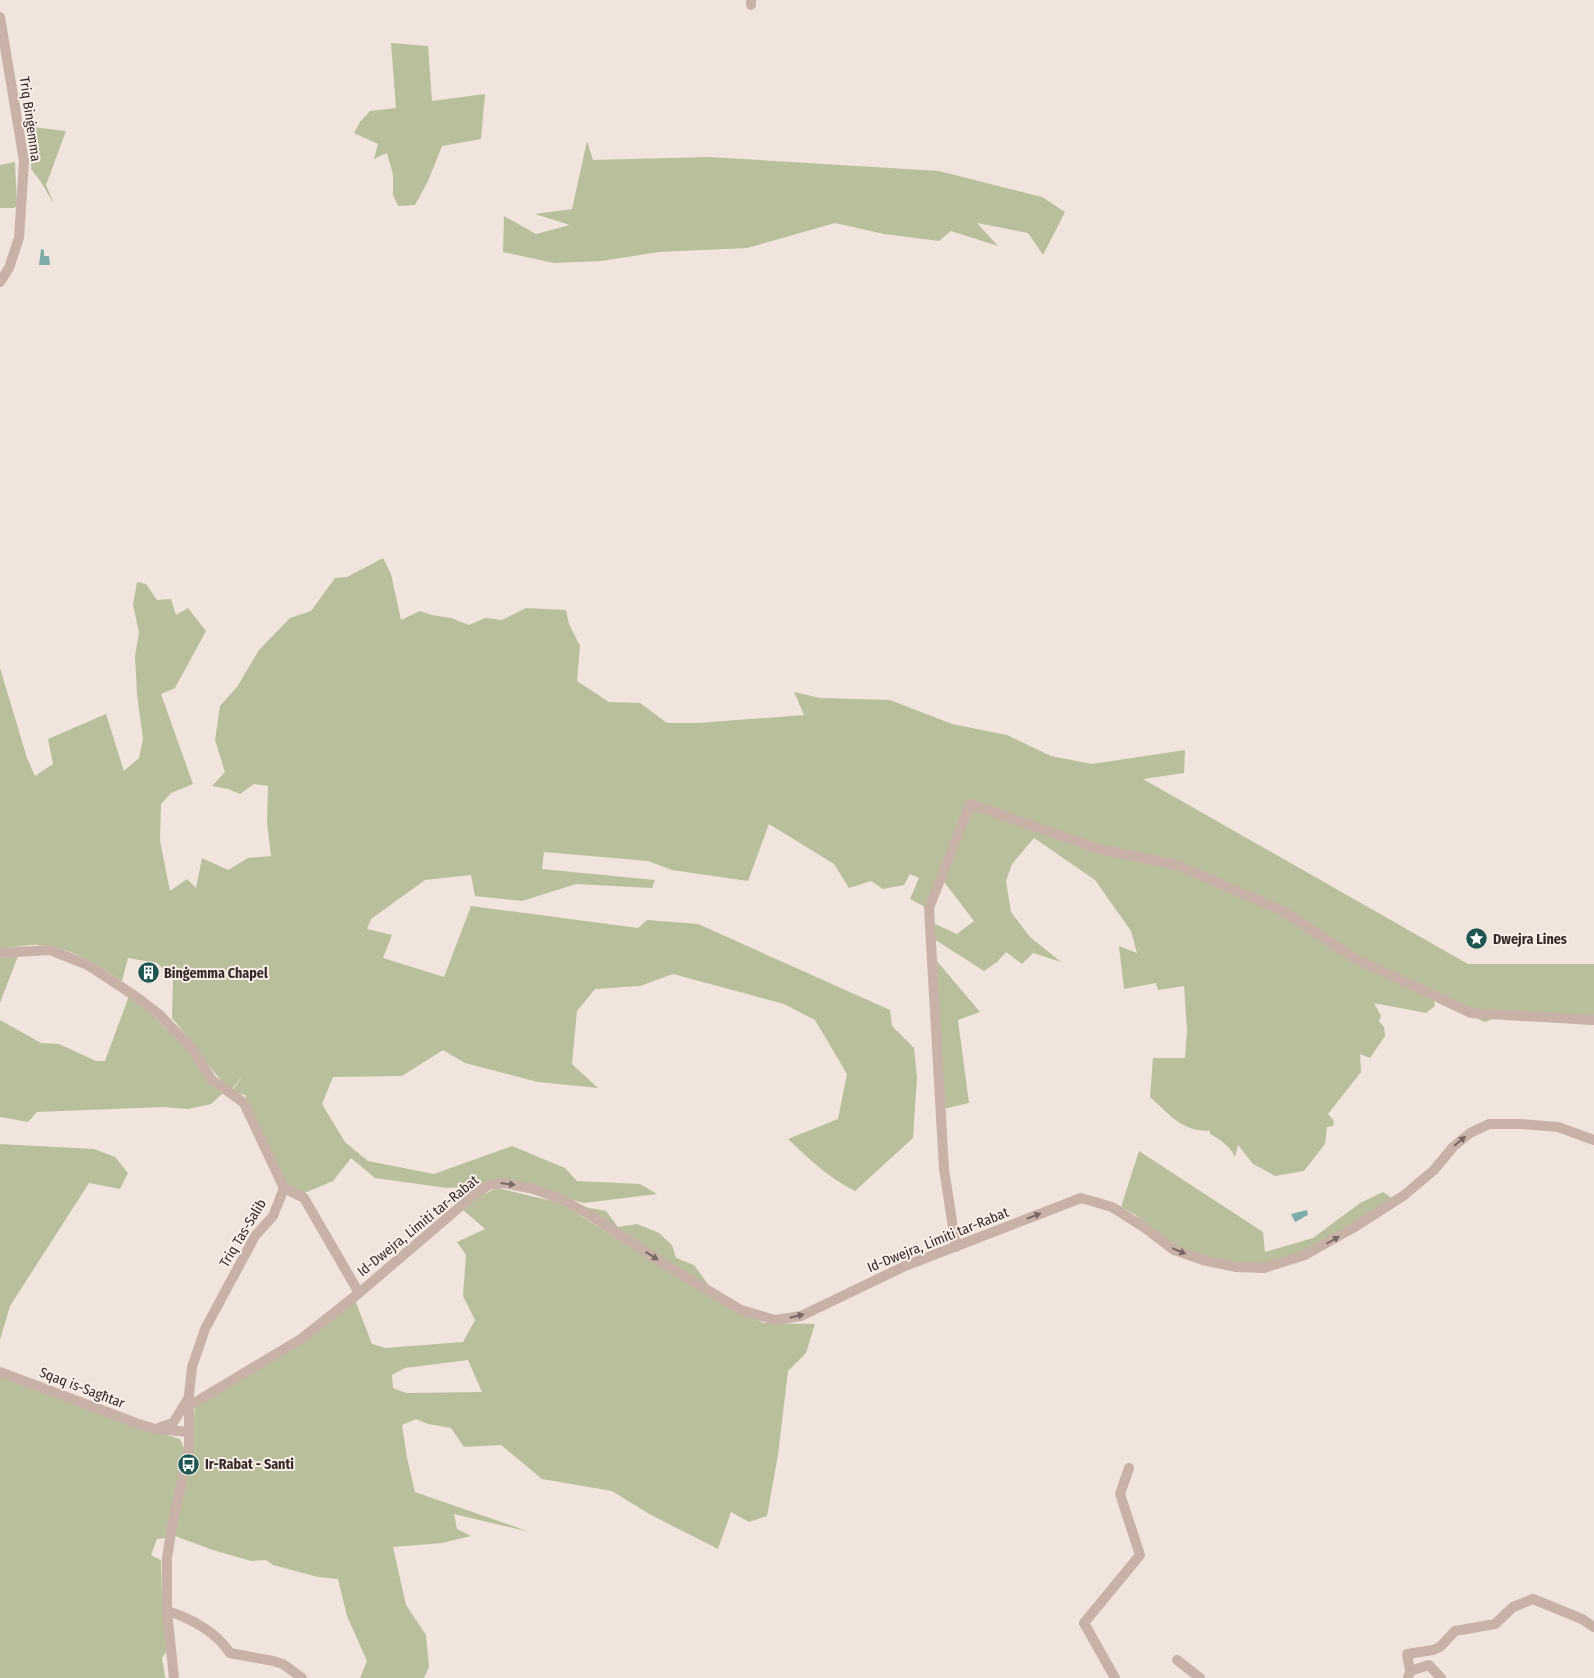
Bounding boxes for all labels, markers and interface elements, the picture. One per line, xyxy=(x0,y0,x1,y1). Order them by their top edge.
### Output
street label: Triq Binġemma xyxy=(16,75,44,163)
place icon: Dwejra Lines xyxy=(1465,927,1489,951)
place label: Dwejra Lines xyxy=(1493,931,1567,948)
building icon: Binġemma Chapel xyxy=(136,961,160,985)
place label: Binġemma Chapel xyxy=(164,965,268,982)
one-way arrow xyxy=(1453,1136,1466,1147)
street label: Id-Dwejra, Limiti tar-Rabat xyxy=(354,1172,482,1280)
one-way arrow xyxy=(501,1181,517,1189)
street label: Triq Tas-Salib xyxy=(216,1196,270,1270)
street label: Id-Dwejra, Limiti tar-Rabat xyxy=(865,1204,1012,1276)
one-way arrow xyxy=(1027,1212,1042,1219)
one-way arrow xyxy=(1326,1235,1339,1244)
one-way arrow xyxy=(1172,1247,1186,1255)
one-way arrow xyxy=(645,1251,659,1261)
one-way arrow xyxy=(790,1312,805,1320)
street label: Sqaq is-Sagħtar xyxy=(37,1364,127,1412)
bus stop icon: Ir-Rabat - Santi xyxy=(177,1452,201,1476)
place label: Ir-Rabat - Santi xyxy=(205,1456,294,1473)

